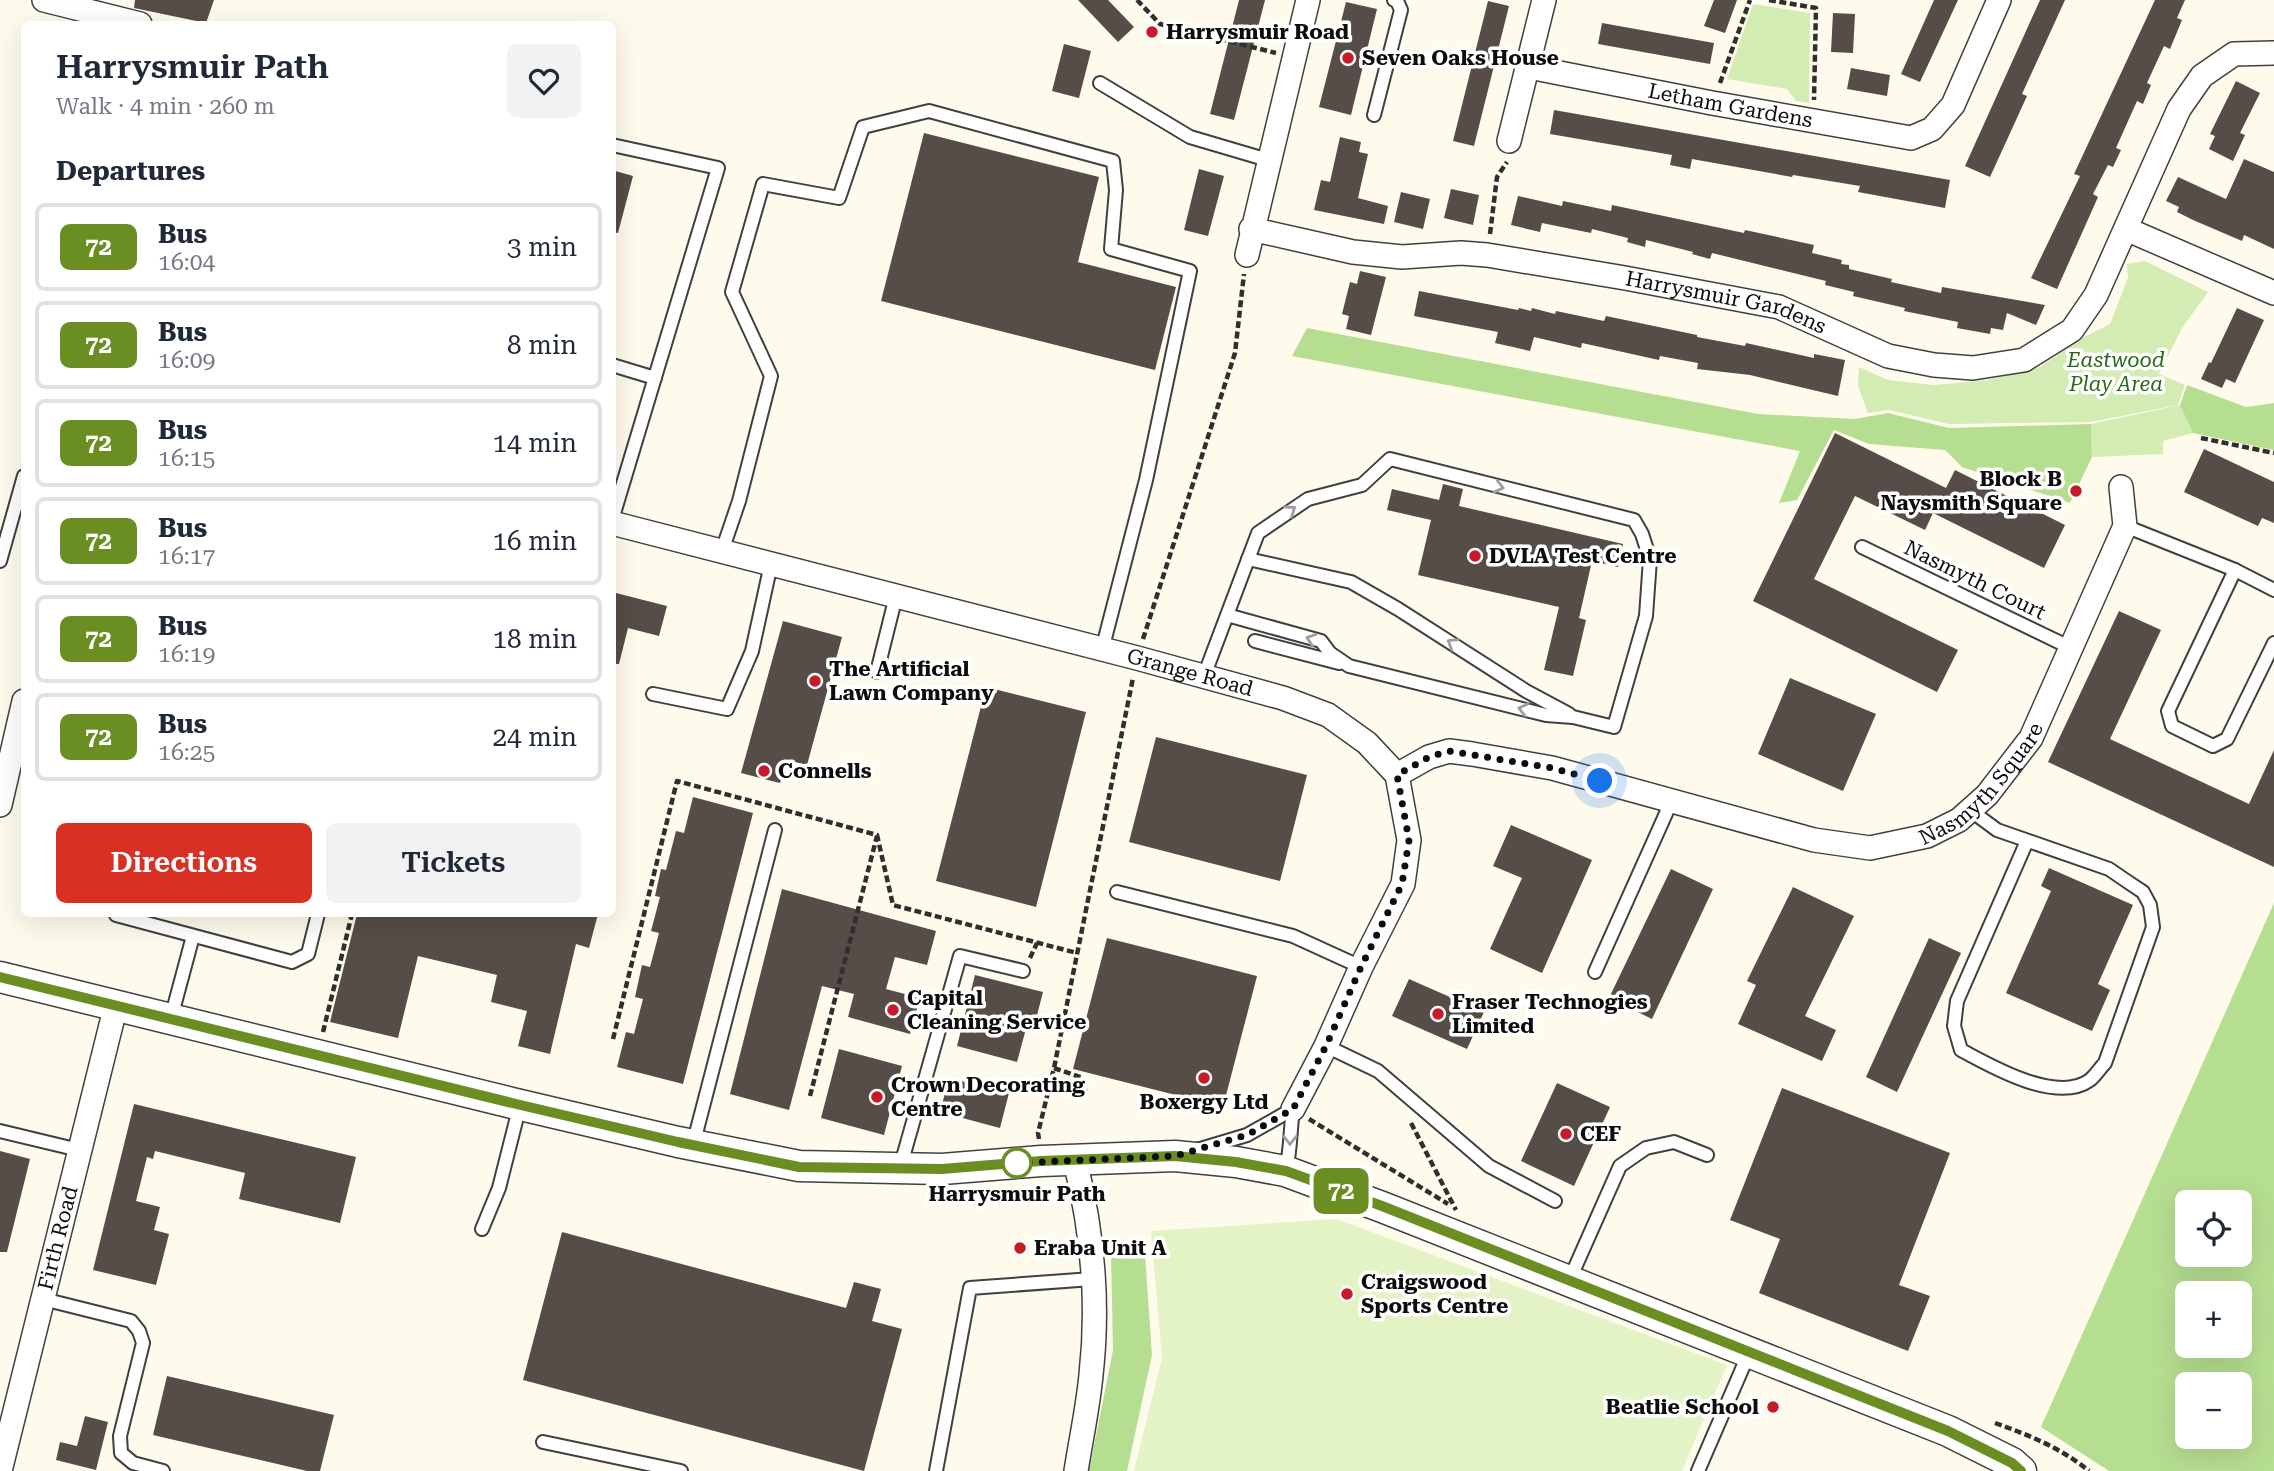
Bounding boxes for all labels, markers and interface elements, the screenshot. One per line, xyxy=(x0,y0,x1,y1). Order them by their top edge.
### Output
place label: Harrysmuir Road xyxy=(1166,20,1349,44)
marker: Harrysmuir Road xyxy=(1144,24,1160,40)
button: heart xyxy=(507,44,581,118)
place label: Seven Oaks House xyxy=(1362,46,1559,70)
text: Harrysmuir Path xyxy=(56,47,329,86)
marker: Seven Oaks House xyxy=(1340,50,1356,66)
street label: Letham Gardens xyxy=(1646,79,1815,132)
text: Walk · 4 min · 260 m xyxy=(56,93,275,120)
text: Departures xyxy=(56,156,205,186)
text: Bus xyxy=(158,219,207,249)
text: 3 min xyxy=(507,232,577,262)
text: 72 xyxy=(85,233,112,261)
text: 16:04 xyxy=(158,249,215,276)
street label: Harrysmuir Gardens xyxy=(1624,266,1830,339)
text: Bus xyxy=(158,317,207,347)
text: 8 min xyxy=(507,330,577,360)
text: 72 xyxy=(85,331,112,359)
text: 16:09 xyxy=(158,347,215,374)
park label: Eastwood Play Area xyxy=(2066,348,2165,396)
text: Bus xyxy=(158,415,207,445)
text: 14 min xyxy=(493,428,577,458)
text: 72 xyxy=(85,429,112,457)
text: 16:15 xyxy=(158,445,215,472)
place label: Block B Naysmith Square xyxy=(1880,467,2062,515)
one-way arrow xyxy=(1493,479,1505,493)
marker: Block B Naysmith Square xyxy=(2068,483,2084,499)
one-way arrow xyxy=(1283,506,1296,518)
text: Bus xyxy=(158,513,207,543)
text: 16 min xyxy=(493,526,577,556)
text: 72 xyxy=(85,527,112,555)
street label: Nasmyth Court xyxy=(1900,535,2050,625)
text: 16:17 xyxy=(158,543,215,570)
place label: DVLA Test Centre xyxy=(1489,544,1677,568)
marker: DVLA Test Centre xyxy=(1467,548,1483,564)
text: Bus xyxy=(158,611,207,641)
text: 18 min xyxy=(493,624,577,654)
text: 72 xyxy=(85,625,112,653)
one-way arrow xyxy=(1305,633,1317,647)
one-way arrow xyxy=(1447,639,1460,652)
text: 16:19 xyxy=(158,641,215,668)
street label: Grange Road xyxy=(1124,644,1256,701)
place label: The Artificial Lawn Company xyxy=(829,657,994,705)
marker: The Artificial Lawn Company xyxy=(807,673,823,689)
one-way arrow xyxy=(1517,703,1529,717)
text: Bus xyxy=(158,709,207,739)
street label: Nasmyth Square xyxy=(1915,719,2048,850)
text: 24 min xyxy=(493,722,577,752)
text: 72 xyxy=(85,723,112,751)
text: 16:25 xyxy=(158,739,215,766)
place label: Connells xyxy=(778,759,872,783)
marker: Connells xyxy=(756,763,772,779)
your location xyxy=(1582,763,1617,798)
button: Directions xyxy=(56,823,312,903)
button: Tickets xyxy=(326,823,581,903)
place label: Capital Cleaning Service xyxy=(907,986,1086,1034)
place label: Fraser Technogies Limited xyxy=(1452,990,1648,1038)
marker: Capital Cleaning Service xyxy=(885,1002,901,1018)
marker: Fraser Technogies Limited xyxy=(1430,1006,1446,1022)
marker: Boxergy Ltd xyxy=(1196,1070,1212,1086)
place label: Crown Decorating Centre xyxy=(891,1073,1085,1121)
marker: Crown Decorating Centre xyxy=(869,1089,885,1105)
place label: Boxergy Ltd xyxy=(1140,1090,1268,1114)
place label: CEF xyxy=(1580,1122,1621,1146)
marker: CEF xyxy=(1558,1126,1574,1142)
one-way arrow xyxy=(1282,1135,1298,1146)
marker: Harrysmuir Path xyxy=(1002,1148,1032,1178)
line badge: 72 xyxy=(1310,1168,1372,1214)
text: 72 xyxy=(1328,1177,1354,1205)
place label: Harrysmuir Path xyxy=(928,1182,1106,1206)
street label: Firth Road xyxy=(33,1183,83,1293)
map controls xyxy=(2175,1190,2252,1449)
button: locate xyxy=(2175,1190,2252,1267)
place label: Eraba Unit A xyxy=(1034,1236,1167,1260)
marker: Eraba Unit A xyxy=(1012,1240,1028,1256)
place label: Craigswood Sports Centre xyxy=(1361,1270,1508,1318)
button: + xyxy=(2175,1281,2252,1358)
marker: Craigswood Sports Centre xyxy=(1339,1286,1355,1302)
button: − xyxy=(2175,1372,2252,1449)
place label: Beatlie School xyxy=(1605,1395,1759,1419)
marker: Beatlie School xyxy=(1765,1399,1781,1415)

